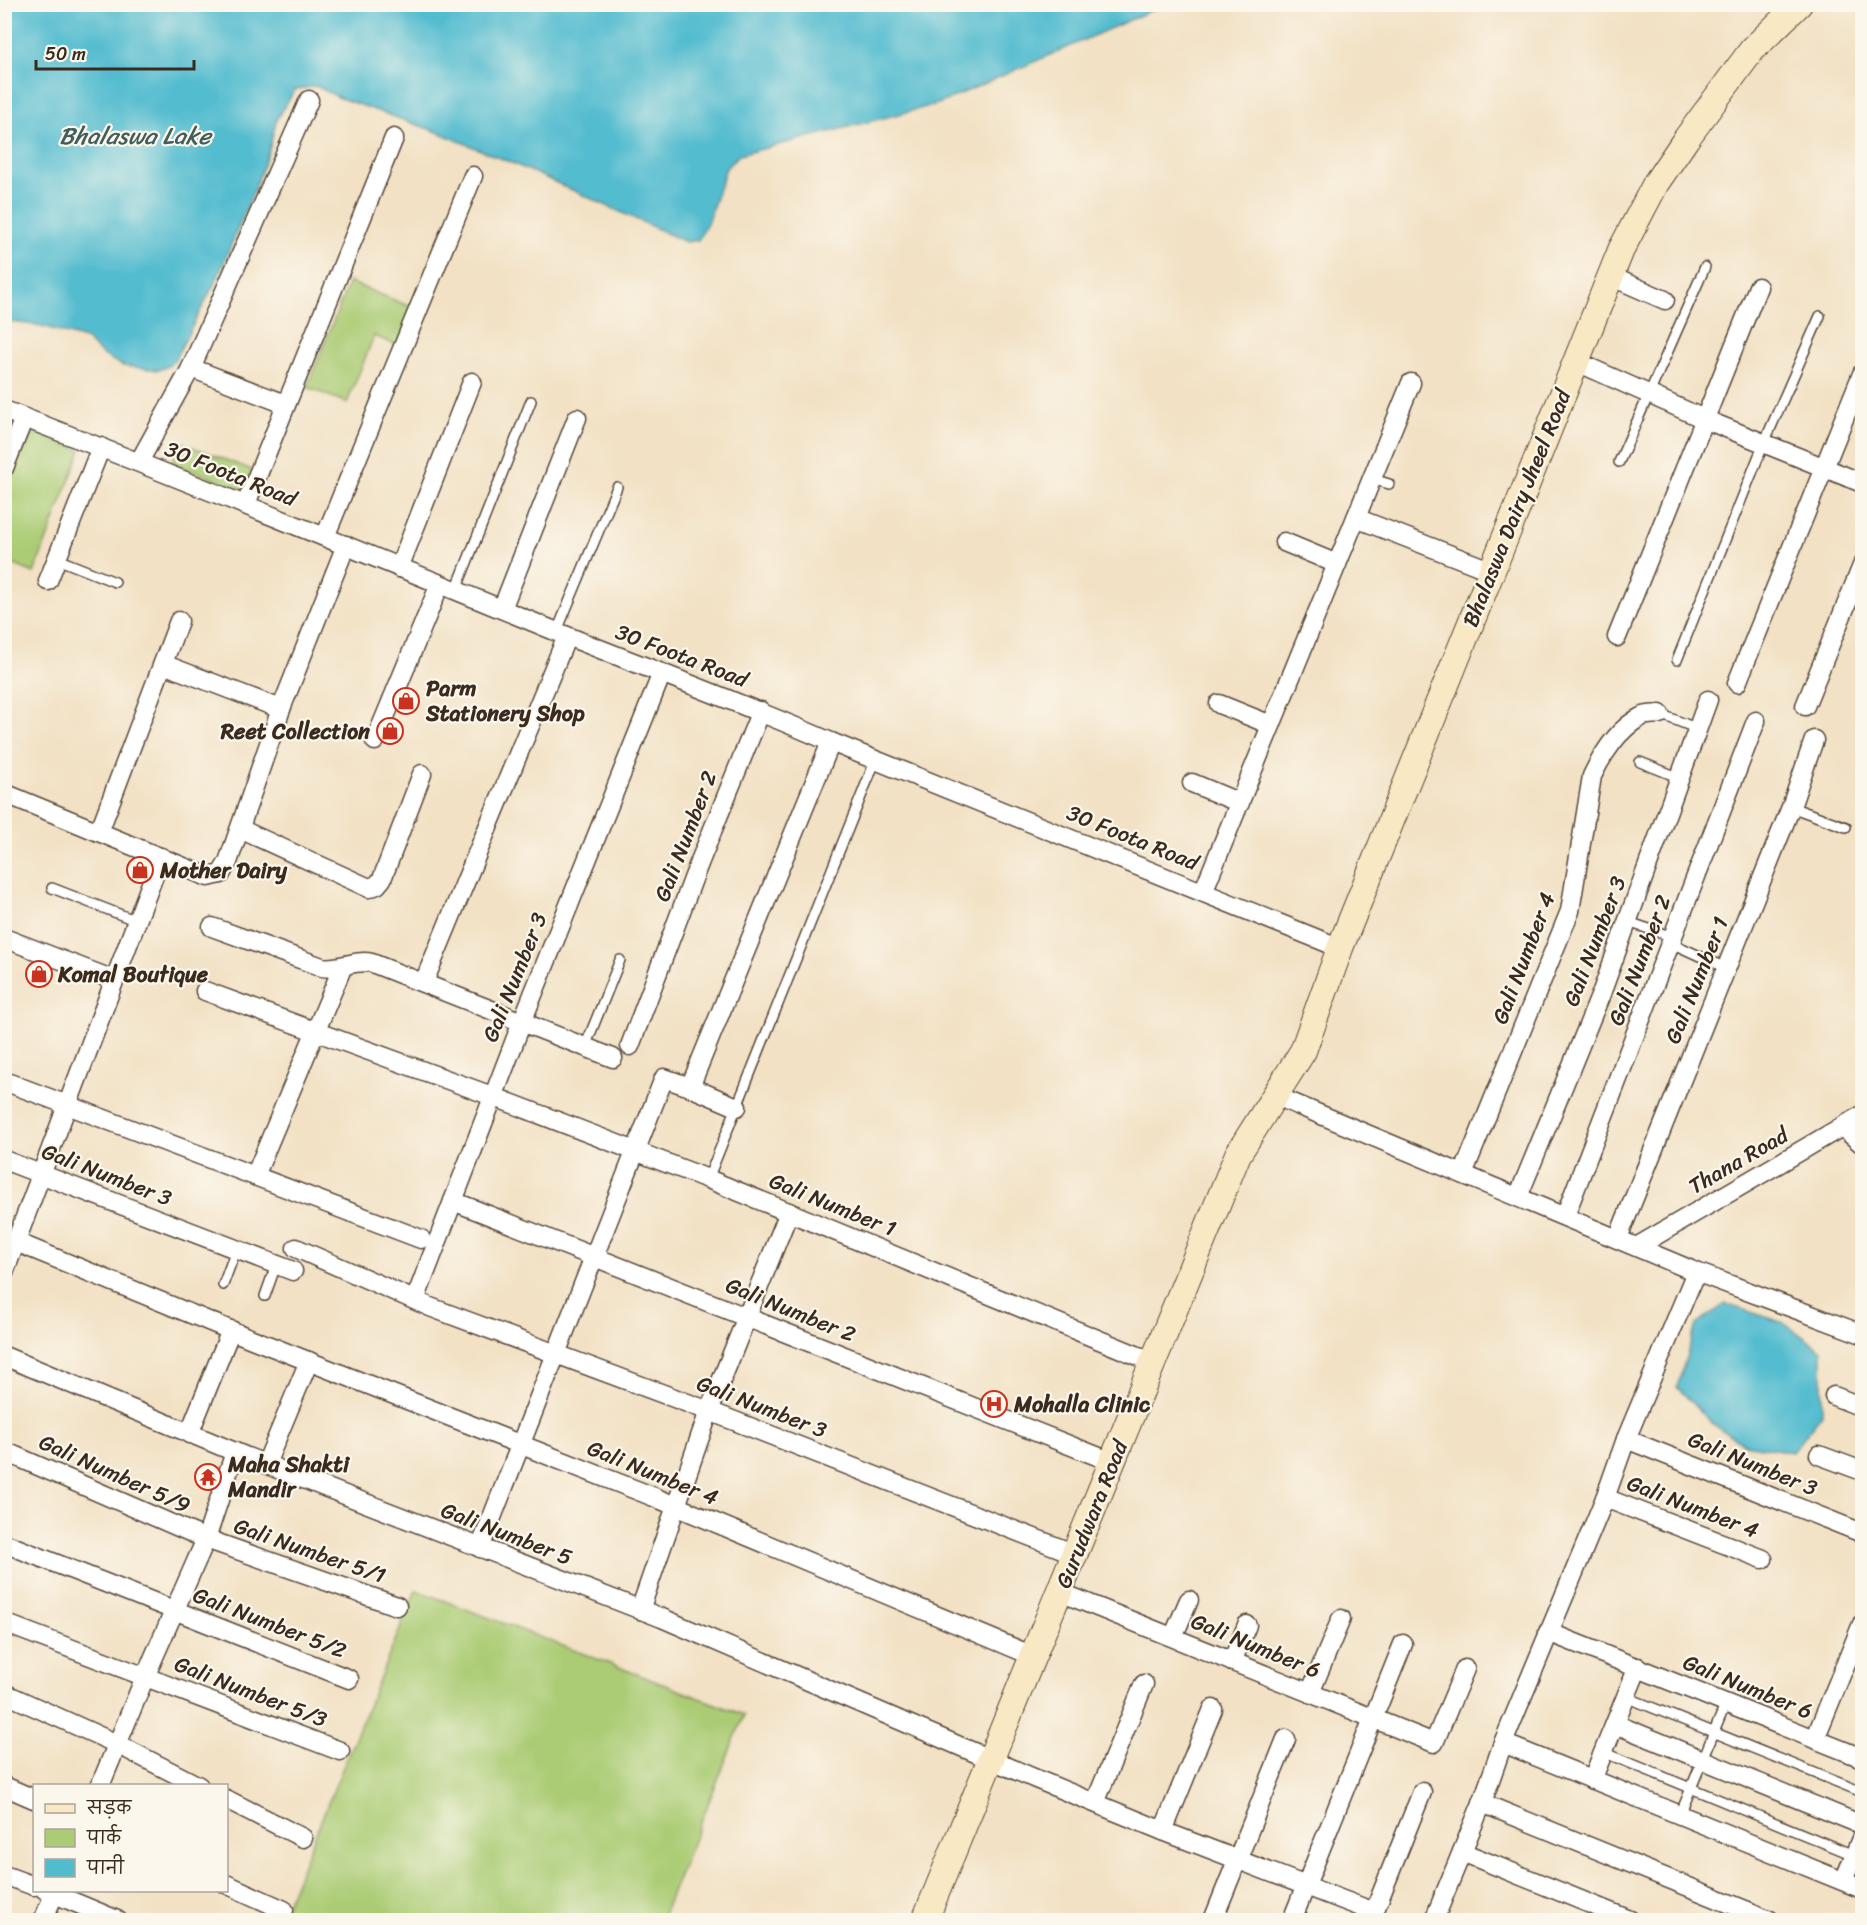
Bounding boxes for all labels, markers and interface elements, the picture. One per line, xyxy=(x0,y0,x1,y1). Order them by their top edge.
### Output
scale bar xyxy=(36,33,194,71)
text: 50 m xyxy=(45,38,86,70)
water label: Bhalaswa Lake xyxy=(59,115,213,157)
street label: Bhalaswa Dairy Jheel Road xyxy=(1451,382,1583,633)
street label: 30 Foota Road xyxy=(159,429,304,518)
street label: 30 Foota Road xyxy=(610,612,755,699)
place label: Parm Stationery Shop xyxy=(425,669,585,733)
shop icon: Parm Stationery Shop xyxy=(391,686,421,716)
place label: Reet Collection xyxy=(220,712,370,751)
shop icon: Reet Collection xyxy=(375,716,405,746)
street label: Gali Number 2 xyxy=(643,765,728,907)
street label: 30 Foota Road xyxy=(1061,793,1206,882)
place label: Mother Dairy xyxy=(159,851,288,890)
shop icon: Mother Dairy xyxy=(125,855,155,885)
street label: Gali Number 3 xyxy=(1552,870,1637,1012)
street label: Gali Number 4 xyxy=(1480,886,1567,1030)
street label: Gali Number 2 xyxy=(1597,889,1682,1031)
street label: Gali Number 3 xyxy=(471,906,558,1048)
street label: Gali Number 1 xyxy=(1653,911,1740,1050)
place label: Komal Boutique xyxy=(57,955,209,994)
shop icon: Komal Boutique xyxy=(24,959,54,989)
street label: Thana Road xyxy=(1681,1115,1797,1205)
street label: Gali Number 3 xyxy=(36,1132,178,1217)
street label: Gali Number 1 xyxy=(763,1161,902,1248)
street label: Gali Number 2 xyxy=(720,1266,862,1353)
street label: Gali Number 3 xyxy=(691,1364,833,1449)
place label: Mohalla Clinic xyxy=(1013,1385,1151,1424)
hospital icon: Mohalla Clinic xyxy=(979,1389,1009,1419)
street label: Gali Number 3 xyxy=(1682,1420,1824,1507)
street label: Gali Number 5/9 xyxy=(33,1423,197,1524)
street label: Gali Number 4 xyxy=(581,1428,725,1517)
street label: Gurudwara Road xyxy=(1044,1433,1139,1594)
place label: Maha Shakti Mandir xyxy=(227,1445,351,1509)
temple icon: Maha Shakti Mandir xyxy=(193,1462,223,1492)
street label: Gali Number 4 xyxy=(1621,1463,1765,1550)
street label: Gali Number 5 xyxy=(435,1490,578,1576)
street label: Gali Number 5/1 xyxy=(229,1506,391,1595)
street label: Gali Number 5/2 xyxy=(187,1575,353,1670)
street label: Gali Number 6 xyxy=(1185,1602,1327,1689)
street label: Gali Number 6 xyxy=(1677,1643,1819,1730)
street label: Gali Number 5/3 xyxy=(169,1644,333,1739)
legend xyxy=(33,1784,228,1892)
text: सड़क xyxy=(86,1792,132,1824)
text: पार्क xyxy=(86,1822,122,1854)
text: पानी xyxy=(86,1852,125,1884)

